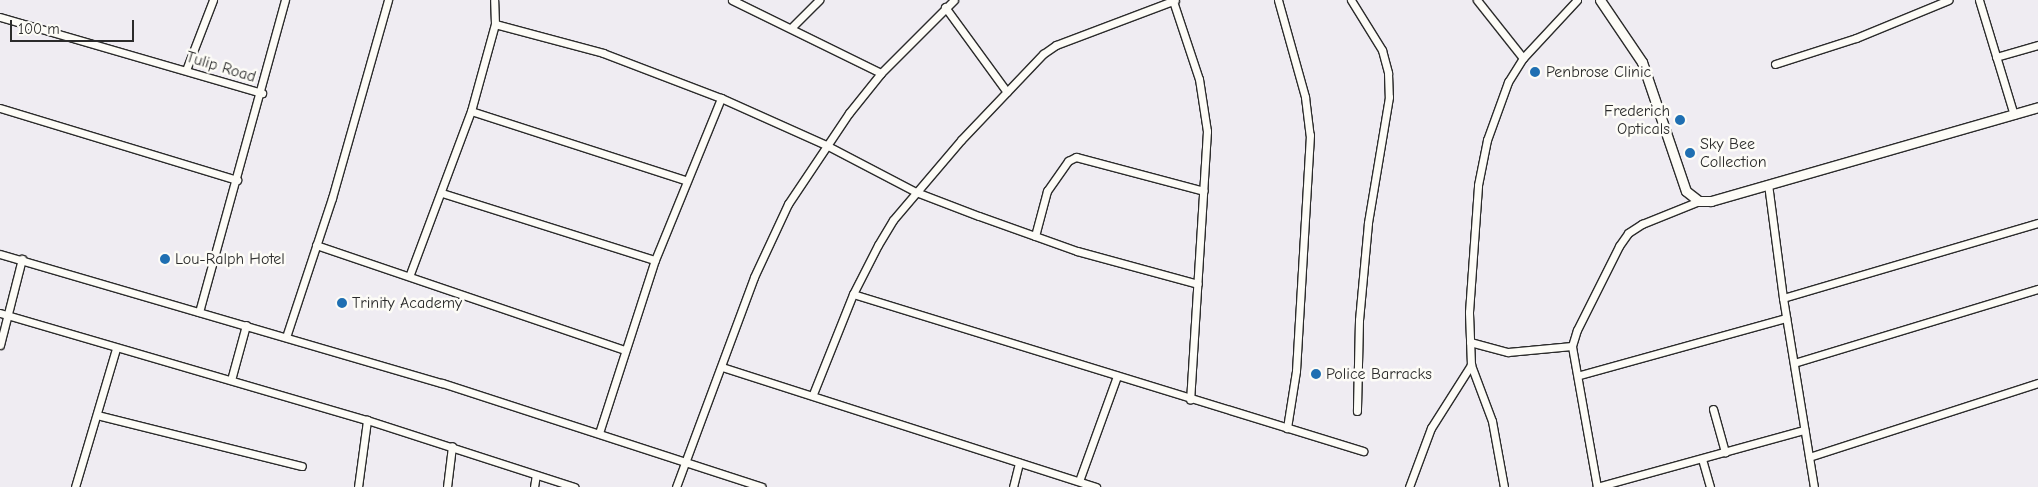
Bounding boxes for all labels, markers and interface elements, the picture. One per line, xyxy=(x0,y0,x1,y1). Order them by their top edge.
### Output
scale bar xyxy=(12,10,136,42)
text: 100 m xyxy=(18,20,60,38)
street label: Tulip Road xyxy=(184,47,258,87)
place label: Penbrose Clinic xyxy=(1546,62,1651,82)
marker: Penbrose Clinic xyxy=(1528,65,1542,79)
place label: Frederich Opticals xyxy=(1604,101,1670,139)
marker: Frederich Opticals xyxy=(1674,114,1686,126)
place label: Sky Bee Collection xyxy=(1700,134,1767,172)
marker: Sky Bee Collection xyxy=(1684,147,1696,159)
place label: Lou-Ralph Hotel xyxy=(175,249,285,269)
marker: Lou-Ralph Hotel xyxy=(159,253,171,265)
place label: Trinity Academy xyxy=(352,293,462,313)
marker: Trinity Academy xyxy=(336,297,348,309)
place label: Police Barracks xyxy=(1326,364,1432,384)
marker: Police Barracks xyxy=(1310,368,1322,380)

